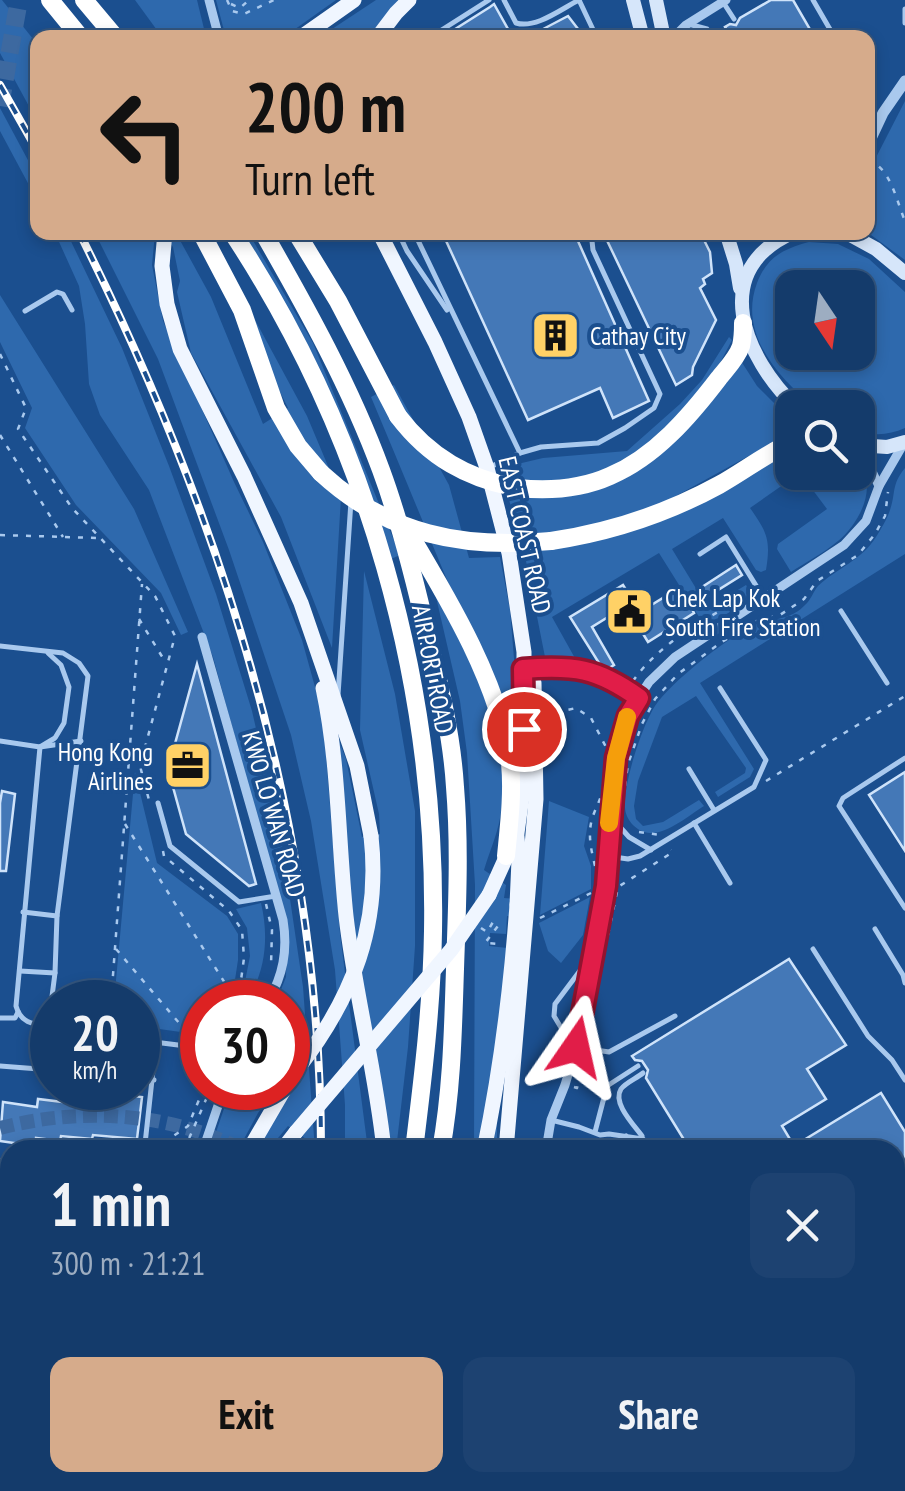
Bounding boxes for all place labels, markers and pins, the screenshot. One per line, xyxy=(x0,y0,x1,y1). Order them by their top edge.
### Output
building icon: Cathay City xyxy=(529,310,581,362)
place label: Cathay City xyxy=(590,320,687,352)
place label: Chek Lap Kok South Fire Station xyxy=(665,582,820,643)
public building icon: Chek Lap Kok South Fire Station xyxy=(604,586,656,638)
pin xyxy=(482,687,567,772)
place label: Hong Kong Airlines xyxy=(58,736,153,797)
office icon: Hong Kong Airlines xyxy=(162,740,214,792)

